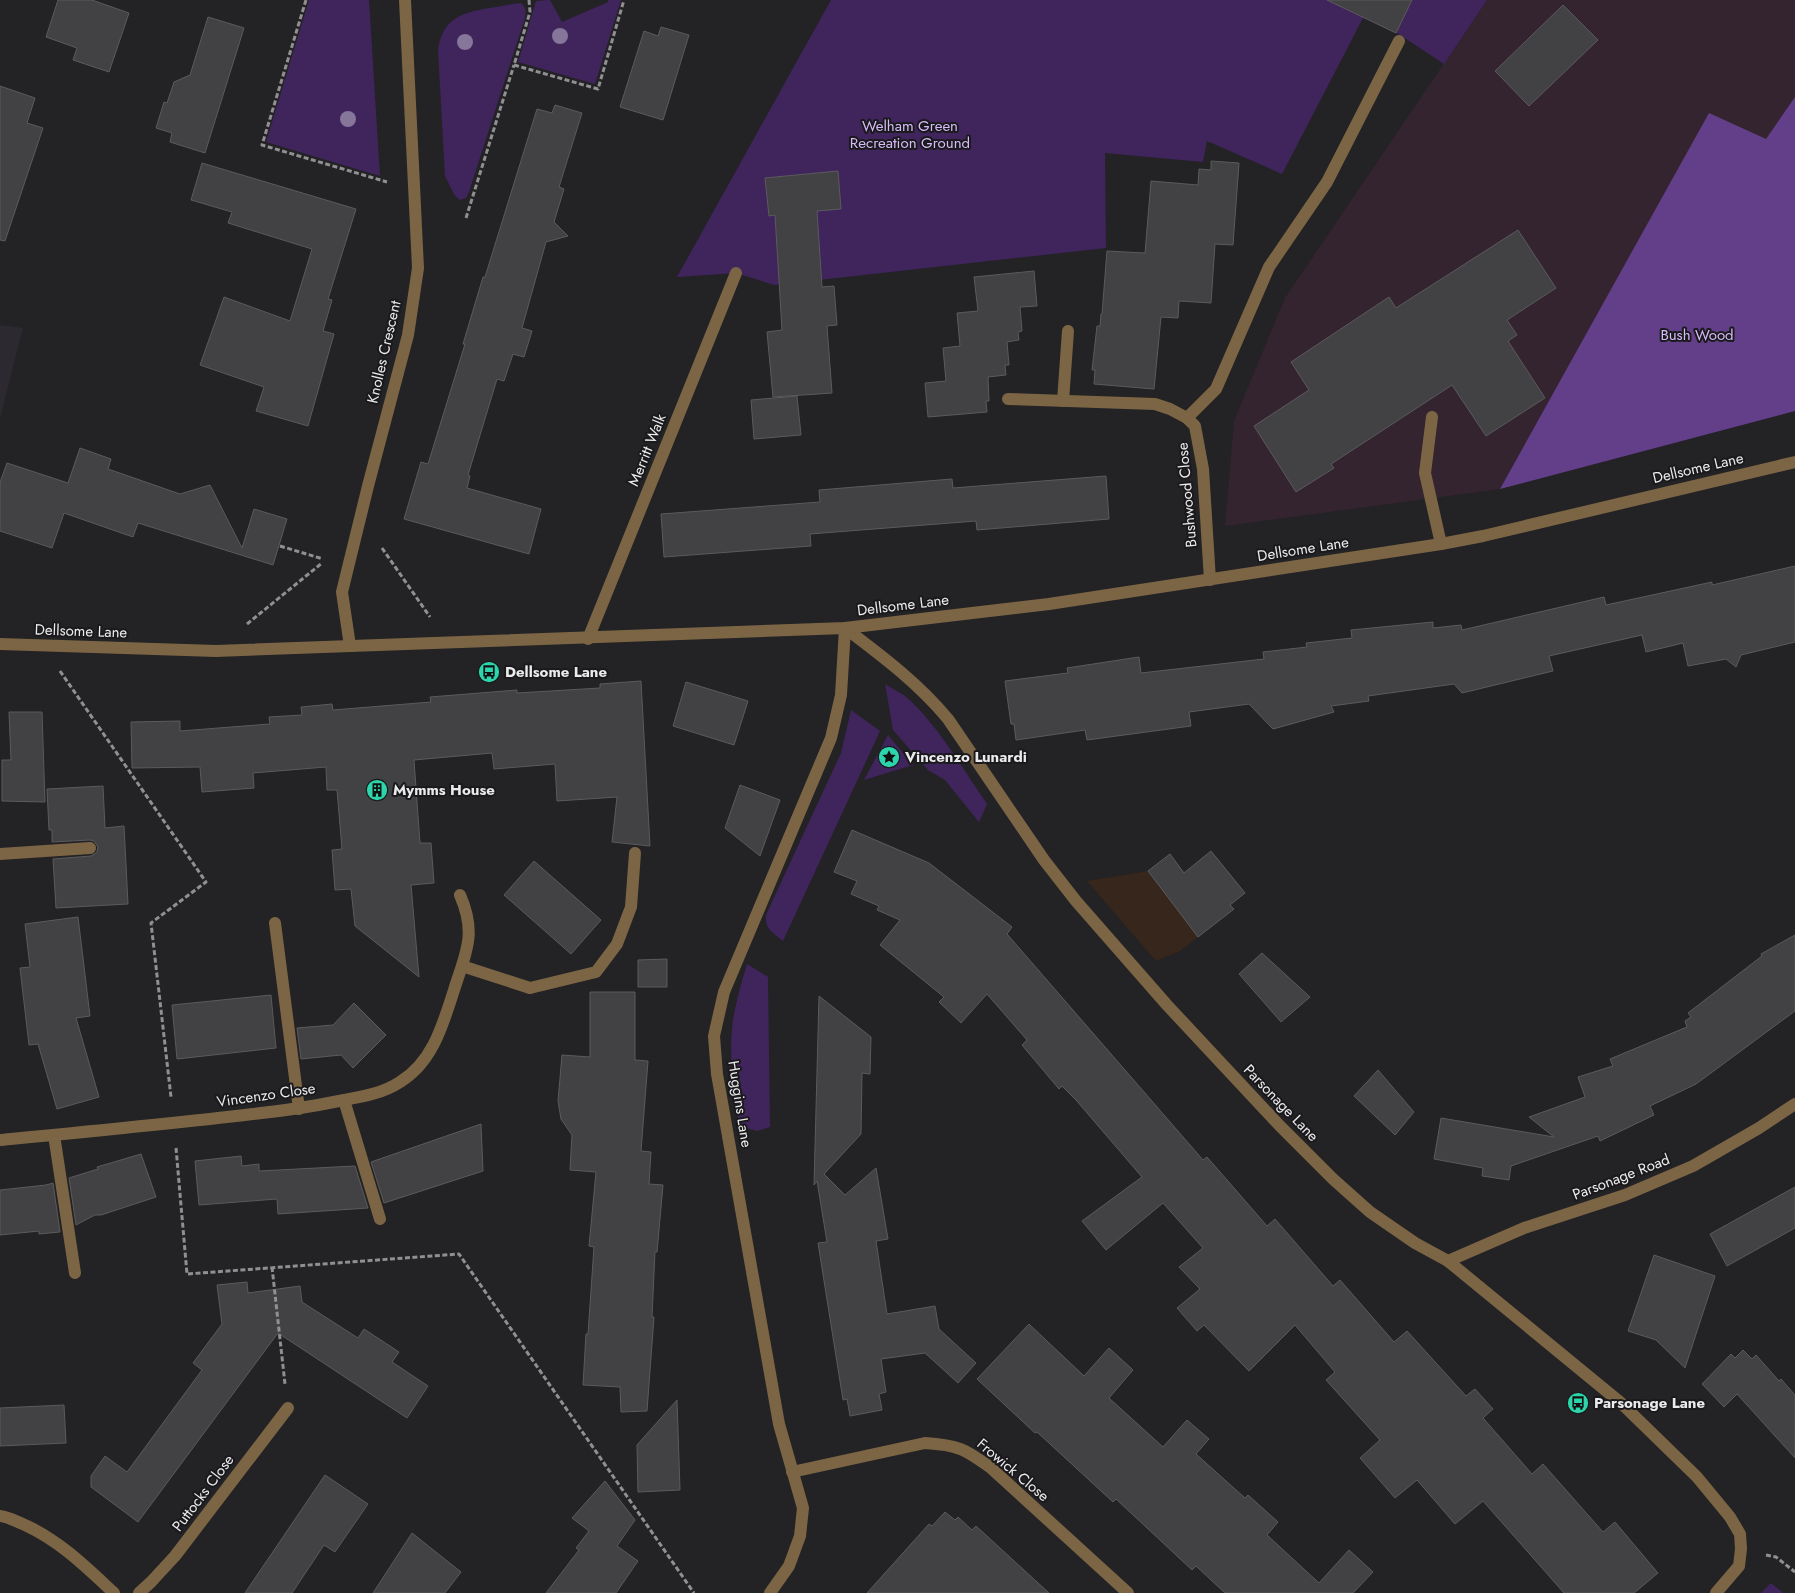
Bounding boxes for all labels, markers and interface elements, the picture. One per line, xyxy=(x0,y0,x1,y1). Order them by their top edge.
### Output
park label: Welham Green Recreation Ground xyxy=(850,115,970,154)
street label: Knolles Crescent xyxy=(361,298,407,406)
park label: Bush Wood xyxy=(1660,324,1734,346)
street label: Merritt Walk xyxy=(622,410,672,490)
street label: Bushwood Close xyxy=(1171,441,1203,548)
street label: Dellsome Lane xyxy=(1650,447,1746,489)
street label: Dellsome Lane xyxy=(1256,531,1351,567)
street label: Dellsome Lane xyxy=(856,588,951,622)
street label: Dellsome Lane xyxy=(34,618,128,644)
bus stop icon: Dellsome Lane xyxy=(477,660,501,684)
place label: Dellsome Lane xyxy=(505,661,607,683)
place icon: Vincenzo Lunardi xyxy=(877,745,901,769)
place label: Vincenzo Lunardi xyxy=(904,746,1027,768)
building icon: Mymms House xyxy=(365,778,389,802)
place label: Mymms House xyxy=(393,779,495,801)
street label: Huggins Lane xyxy=(722,1059,758,1149)
street label: Parsonage Lane xyxy=(1238,1059,1324,1147)
street label: Vincenzo Close xyxy=(215,1077,317,1113)
street label: Parsonage Road xyxy=(1569,1148,1673,1206)
bus stop icon: Parsonage Lane xyxy=(1566,1391,1590,1415)
place label: Parsonage Lane xyxy=(1594,1392,1705,1414)
street label: Frowick Close xyxy=(972,1433,1054,1507)
street label: Puttocks Close xyxy=(167,1450,239,1536)

